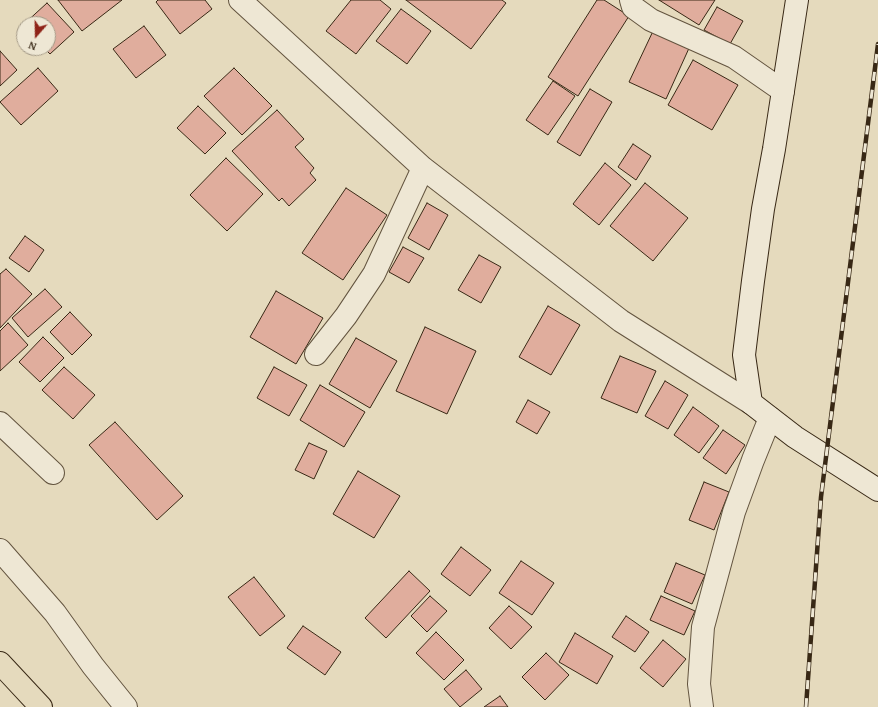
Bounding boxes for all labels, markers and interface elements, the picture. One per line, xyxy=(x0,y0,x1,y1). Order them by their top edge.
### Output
north arrow xyxy=(16,16,56,56)
text: N xyxy=(26,38,38,55)

